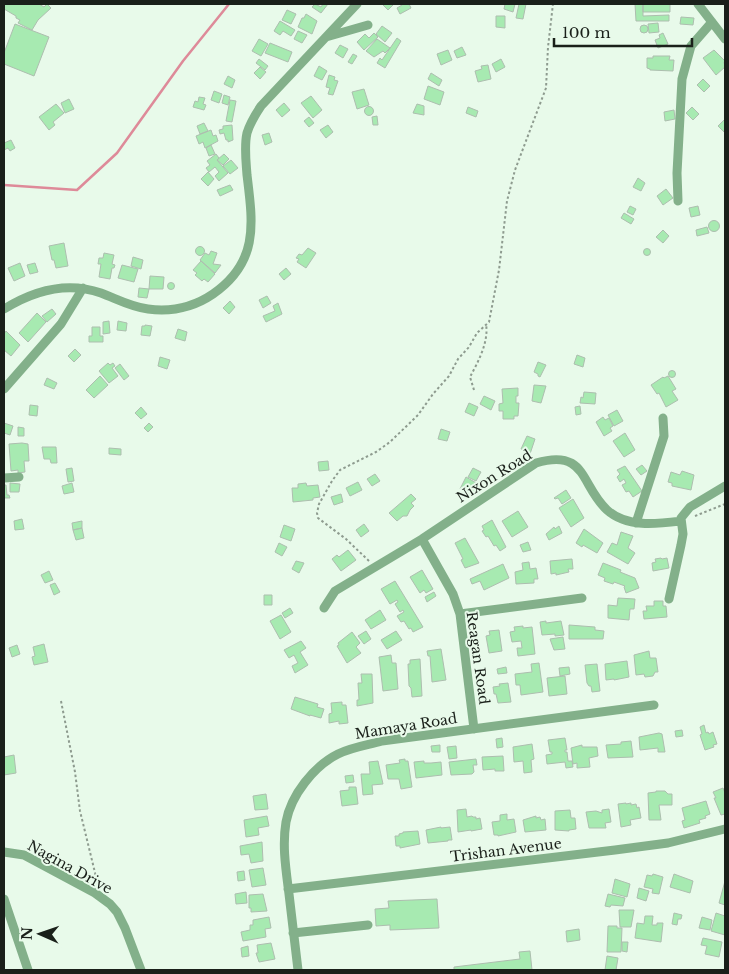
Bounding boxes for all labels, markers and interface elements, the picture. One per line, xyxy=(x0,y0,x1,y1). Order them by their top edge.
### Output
scale bar xyxy=(554,15,692,47)
text: 100 m xyxy=(562,23,611,42)
street label: Nixon Road xyxy=(453,445,536,506)
street label: Reagan Road xyxy=(463,610,494,706)
street label: Mamaya Road xyxy=(354,709,459,743)
street label: Trishan Avenue xyxy=(449,834,563,866)
street label: Nagina Drive xyxy=(24,836,116,898)
north arrow xyxy=(15,909,65,959)
text: N xyxy=(18,927,36,940)

